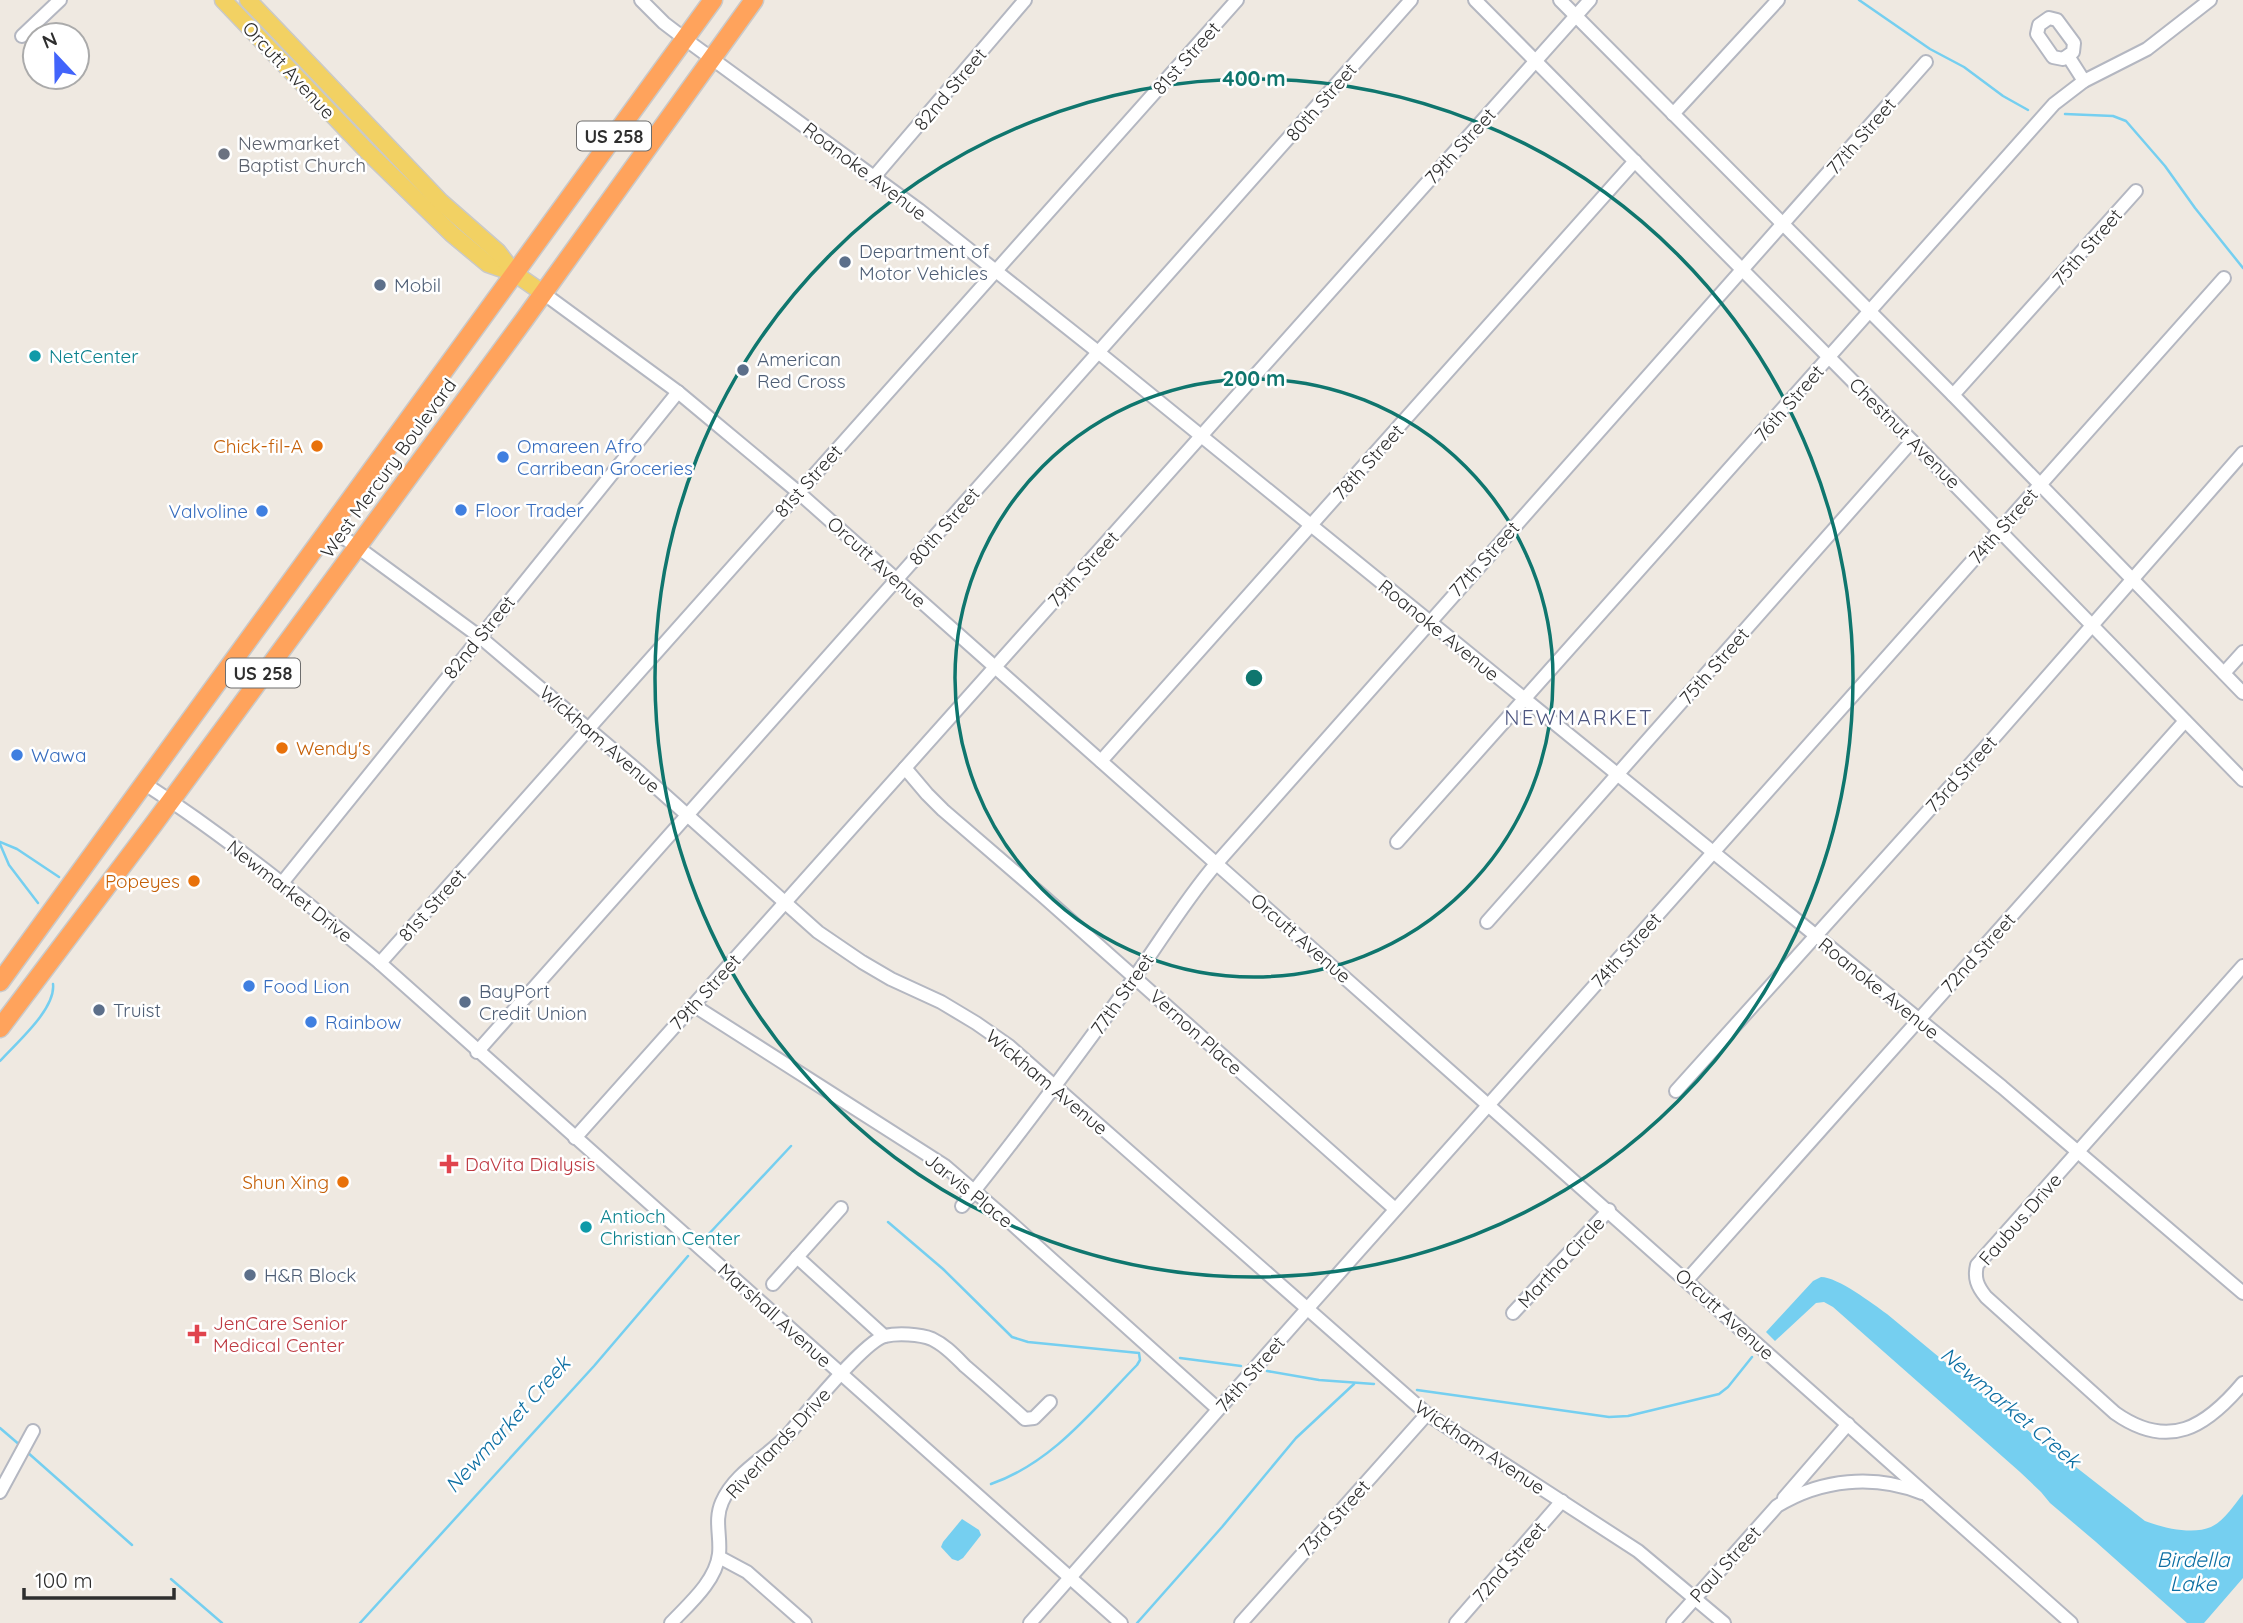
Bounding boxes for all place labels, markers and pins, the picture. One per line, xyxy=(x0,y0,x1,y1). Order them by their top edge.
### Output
place label: Newmarket Baptist Church xyxy=(238,131,366,177)
marker: Newmarket Baptist Church xyxy=(216,146,232,162)
place label: Department of Motor Vehicles xyxy=(859,239,989,285)
marker: Department of Motor Vehicles xyxy=(837,254,853,270)
place label: Mobil xyxy=(394,273,441,297)
marker: Mobil xyxy=(372,277,388,293)
place label: NetCenter xyxy=(49,344,139,368)
place label: American Red Cross xyxy=(757,347,846,393)
marker: NetCenter xyxy=(27,348,43,364)
marker: American Red Cross xyxy=(735,362,751,378)
place label: Chick-fil-A xyxy=(213,434,303,458)
place label: Omareen Afro Carribean Groceries xyxy=(517,434,693,480)
marker: Chick-fil-A xyxy=(309,438,325,454)
marker: Omareen Afro Carribean Groceries xyxy=(495,449,511,465)
place label: Floor Trader xyxy=(475,498,585,522)
place label: Valvoline xyxy=(169,499,248,523)
marker: Floor Trader xyxy=(453,502,469,518)
marker: Valvoline xyxy=(254,503,270,519)
centre of rings xyxy=(1242,666,1266,690)
place label: Wendy's xyxy=(296,736,371,760)
marker: Wendy's xyxy=(274,740,290,756)
place label: Wawa xyxy=(31,743,86,767)
marker: Wawa xyxy=(9,747,25,763)
place label: Popeyes xyxy=(105,869,180,893)
marker: Popeyes xyxy=(186,873,202,889)
place label: Food Lion xyxy=(263,974,350,998)
marker: Food Lion xyxy=(241,978,257,994)
place label: BayPort Credit Union xyxy=(479,979,587,1025)
marker: BayPort Credit Union xyxy=(457,994,473,1010)
place label: Truist xyxy=(113,998,161,1022)
marker: Truist xyxy=(91,1002,107,1018)
place label: Rainbow xyxy=(325,1010,402,1034)
marker: Rainbow xyxy=(303,1014,319,1030)
place label: DaVita Dialysis xyxy=(465,1152,595,1176)
marker: DaVita Dialysis xyxy=(439,1154,459,1174)
place label: Shun Xing xyxy=(242,1170,329,1194)
marker: Shun Xing xyxy=(335,1174,351,1190)
place label: Antioch Christian Center xyxy=(600,1204,741,1250)
marker: Antioch Christian Center xyxy=(578,1219,594,1235)
place label: H&R Block xyxy=(264,1263,356,1287)
marker: H&R Block xyxy=(242,1267,258,1283)
place label: JenCare Senior Medical Center xyxy=(213,1311,348,1357)
marker: JenCare Senior Medical Center xyxy=(187,1324,207,1344)

